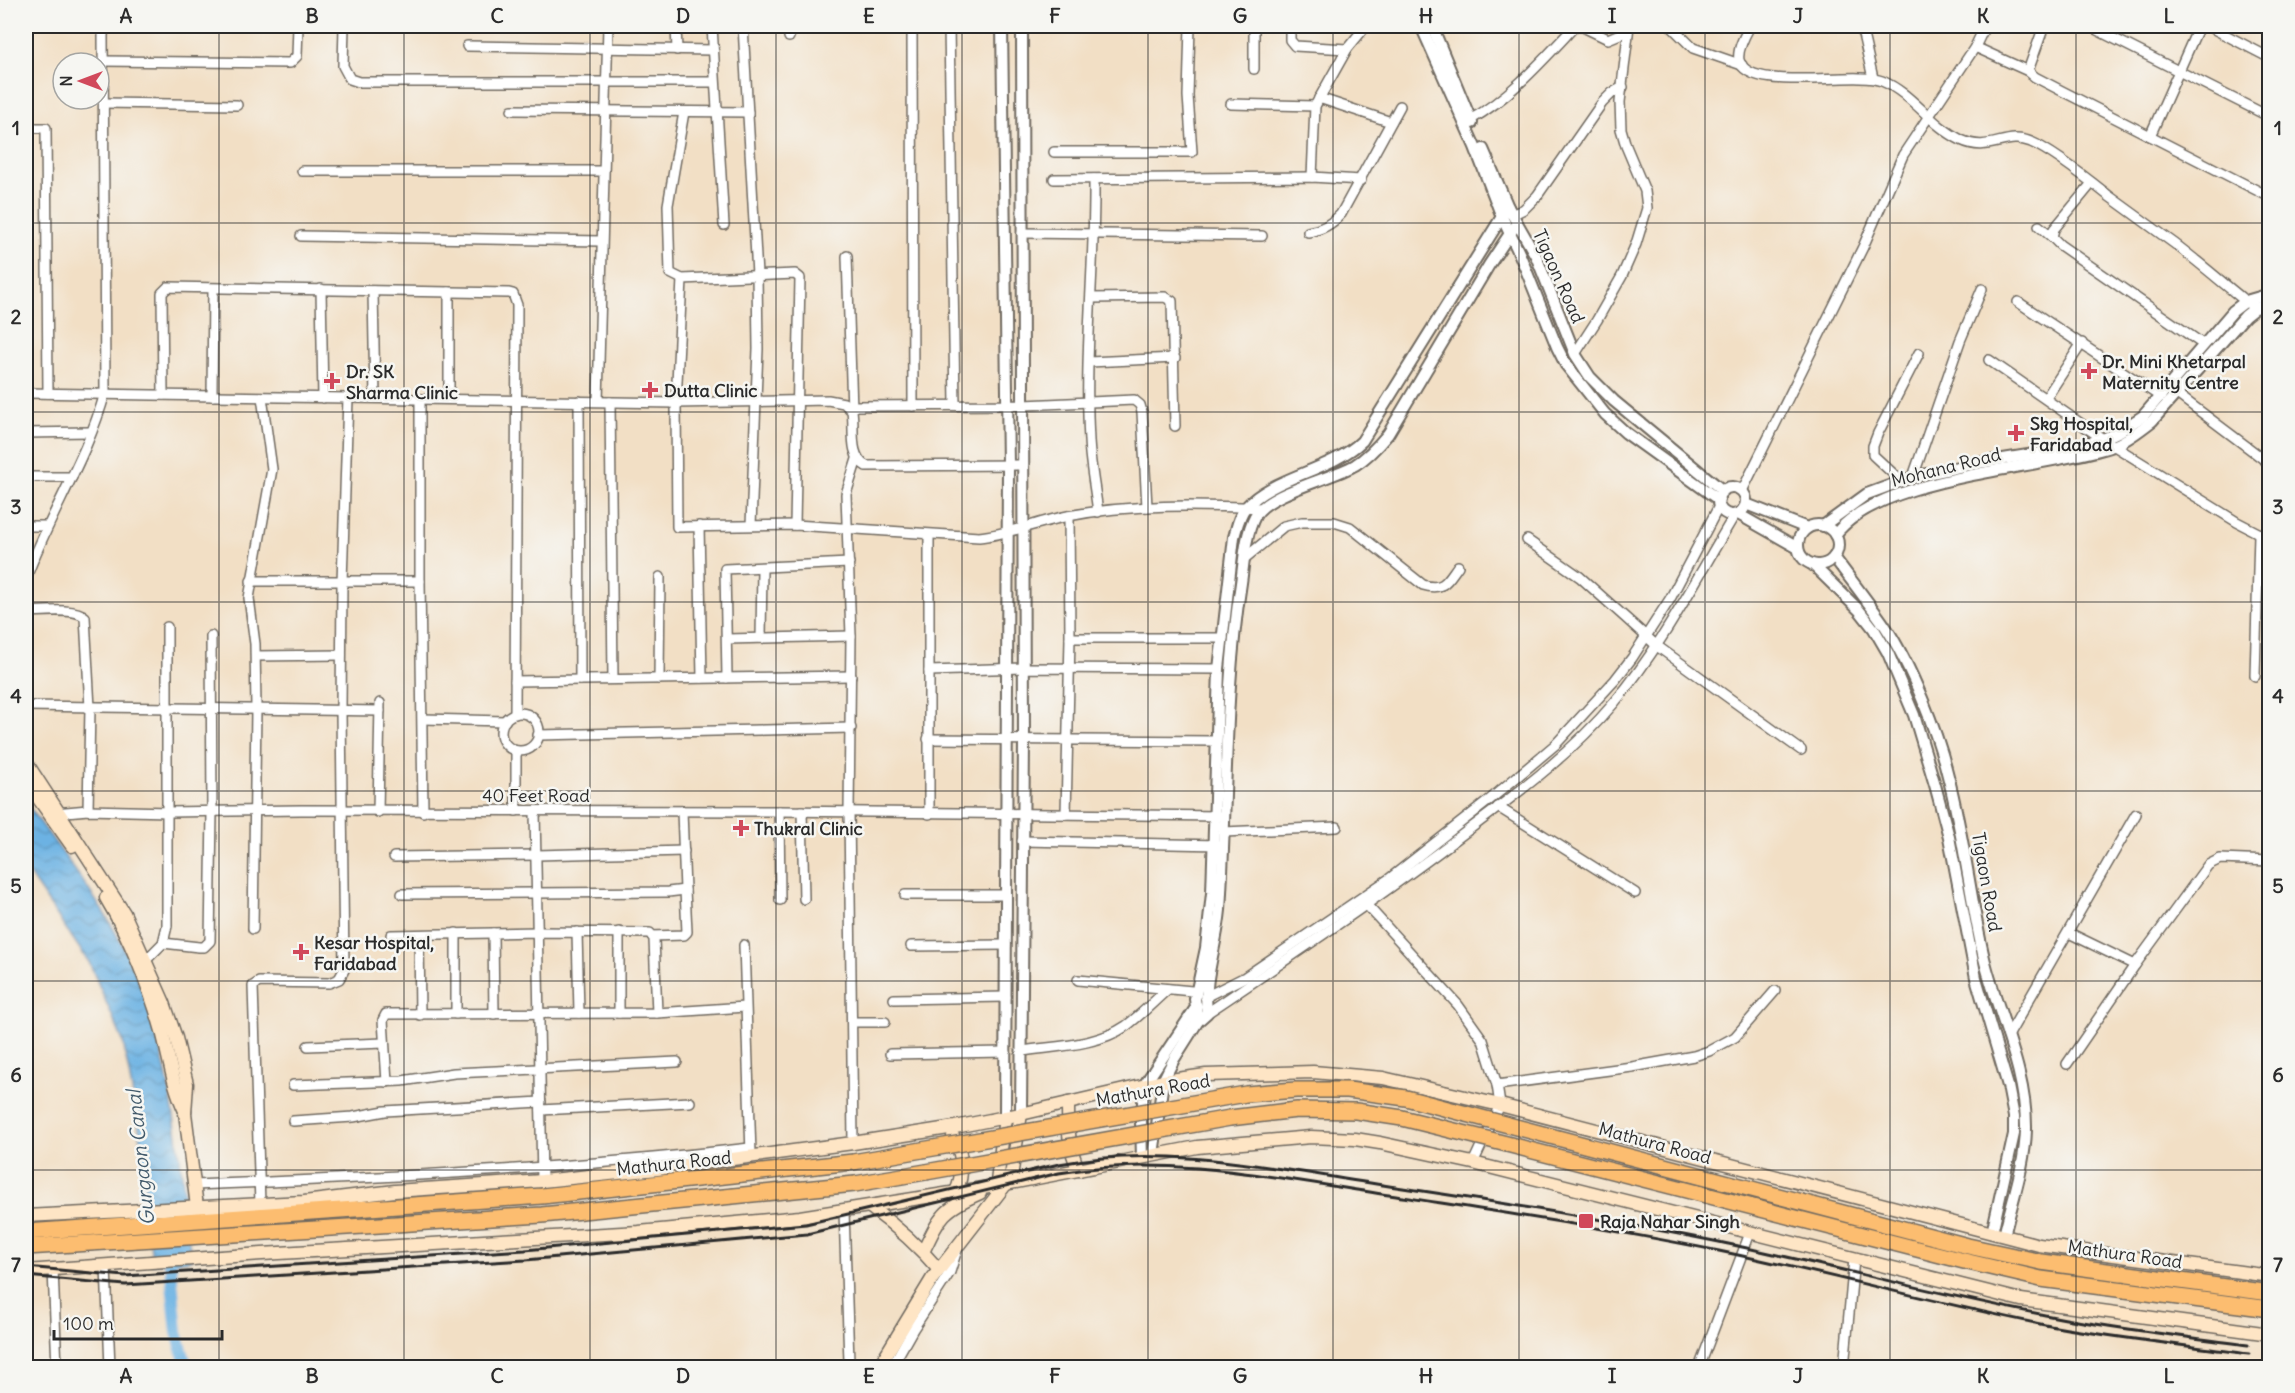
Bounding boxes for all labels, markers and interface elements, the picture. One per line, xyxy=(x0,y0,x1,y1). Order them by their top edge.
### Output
text: A xyxy=(120,3,133,28)
text: B xyxy=(305,3,319,28)
text: C xyxy=(490,3,504,28)
text: D xyxy=(676,3,690,28)
text: E xyxy=(863,3,875,28)
text: F xyxy=(1049,3,1061,28)
text: G xyxy=(1233,3,1247,28)
text: H xyxy=(1419,3,1433,28)
text: I xyxy=(1608,3,1617,28)
text: J xyxy=(1793,3,1804,28)
text: K xyxy=(1977,3,1990,28)
text: L xyxy=(2164,3,2175,28)
north arrow xyxy=(51,51,111,111)
text: N xyxy=(56,75,76,87)
text: 1 xyxy=(12,115,20,140)
text: 1 xyxy=(2274,115,2282,140)
street label: Tigaon Road xyxy=(1528,225,1590,327)
text: 2 xyxy=(11,304,22,329)
text: 2 xyxy=(2273,304,2284,329)
place label: Dr. Mini Khetarpal Maternity Centre xyxy=(2102,350,2246,394)
place label: Dr. SK Sharma Clinic xyxy=(346,360,458,404)
marker: Dr. Mini Khetarpal Maternity Centre xyxy=(2080,362,2098,380)
marker: Dr. SK Sharma Clinic xyxy=(323,372,341,390)
place label: Dutta Clinic xyxy=(664,379,758,402)
marker: Dutta Clinic xyxy=(641,381,659,399)
place label: Skg Hospital, Faridabad xyxy=(2030,412,2133,456)
marker: Skg Hospital, Faridabad xyxy=(2007,424,2025,442)
street label: Mohana Road xyxy=(1889,442,2004,492)
text: 3 xyxy=(10,494,22,519)
text: 3 xyxy=(2272,494,2284,519)
text: 4 xyxy=(10,683,22,708)
text: 4 xyxy=(2272,683,2284,708)
street label: 40 Feet Road xyxy=(482,784,590,807)
place label: Thukral Clinic xyxy=(754,817,863,840)
marker: Thukral Clinic xyxy=(732,819,750,837)
street label: Tigaon Road xyxy=(1967,830,2007,934)
text: 5 xyxy=(10,873,22,898)
text: 5 xyxy=(2272,873,2284,898)
place label: Kesar Hospital, Faridabad xyxy=(314,931,434,975)
marker: Kesar Hospital, Faridabad xyxy=(292,943,310,961)
text: 6 xyxy=(10,1062,22,1087)
text: 6 xyxy=(2272,1062,2284,1087)
street label: Mathura Road xyxy=(1094,1069,1212,1111)
water label: Gurgaon Canal xyxy=(120,1087,160,1227)
street label: Mathura Road xyxy=(1596,1117,1714,1169)
street label: Mathura Road xyxy=(615,1145,733,1180)
place label: Raja Nahar Singh xyxy=(1600,1210,1741,1233)
marker: Raja Nahar Singh xyxy=(1577,1212,1595,1230)
street label: Mathura Road xyxy=(2066,1235,2184,1273)
text: 7 xyxy=(11,1252,21,1277)
text: 7 xyxy=(2273,1252,2283,1277)
scale bar xyxy=(54,1303,222,1341)
text: 100 m xyxy=(63,1312,114,1335)
text: A xyxy=(120,1363,133,1388)
text: B xyxy=(305,1363,319,1388)
text: C xyxy=(490,1363,504,1388)
text: D xyxy=(676,1363,690,1388)
text: E xyxy=(863,1363,875,1388)
text: F xyxy=(1049,1363,1061,1388)
text: G xyxy=(1233,1363,1247,1388)
text: H xyxy=(1419,1363,1433,1388)
text: I xyxy=(1608,1363,1617,1388)
text: J xyxy=(1793,1363,1804,1388)
text: K xyxy=(1977,1363,1990,1388)
text: L xyxy=(2164,1363,2175,1388)

